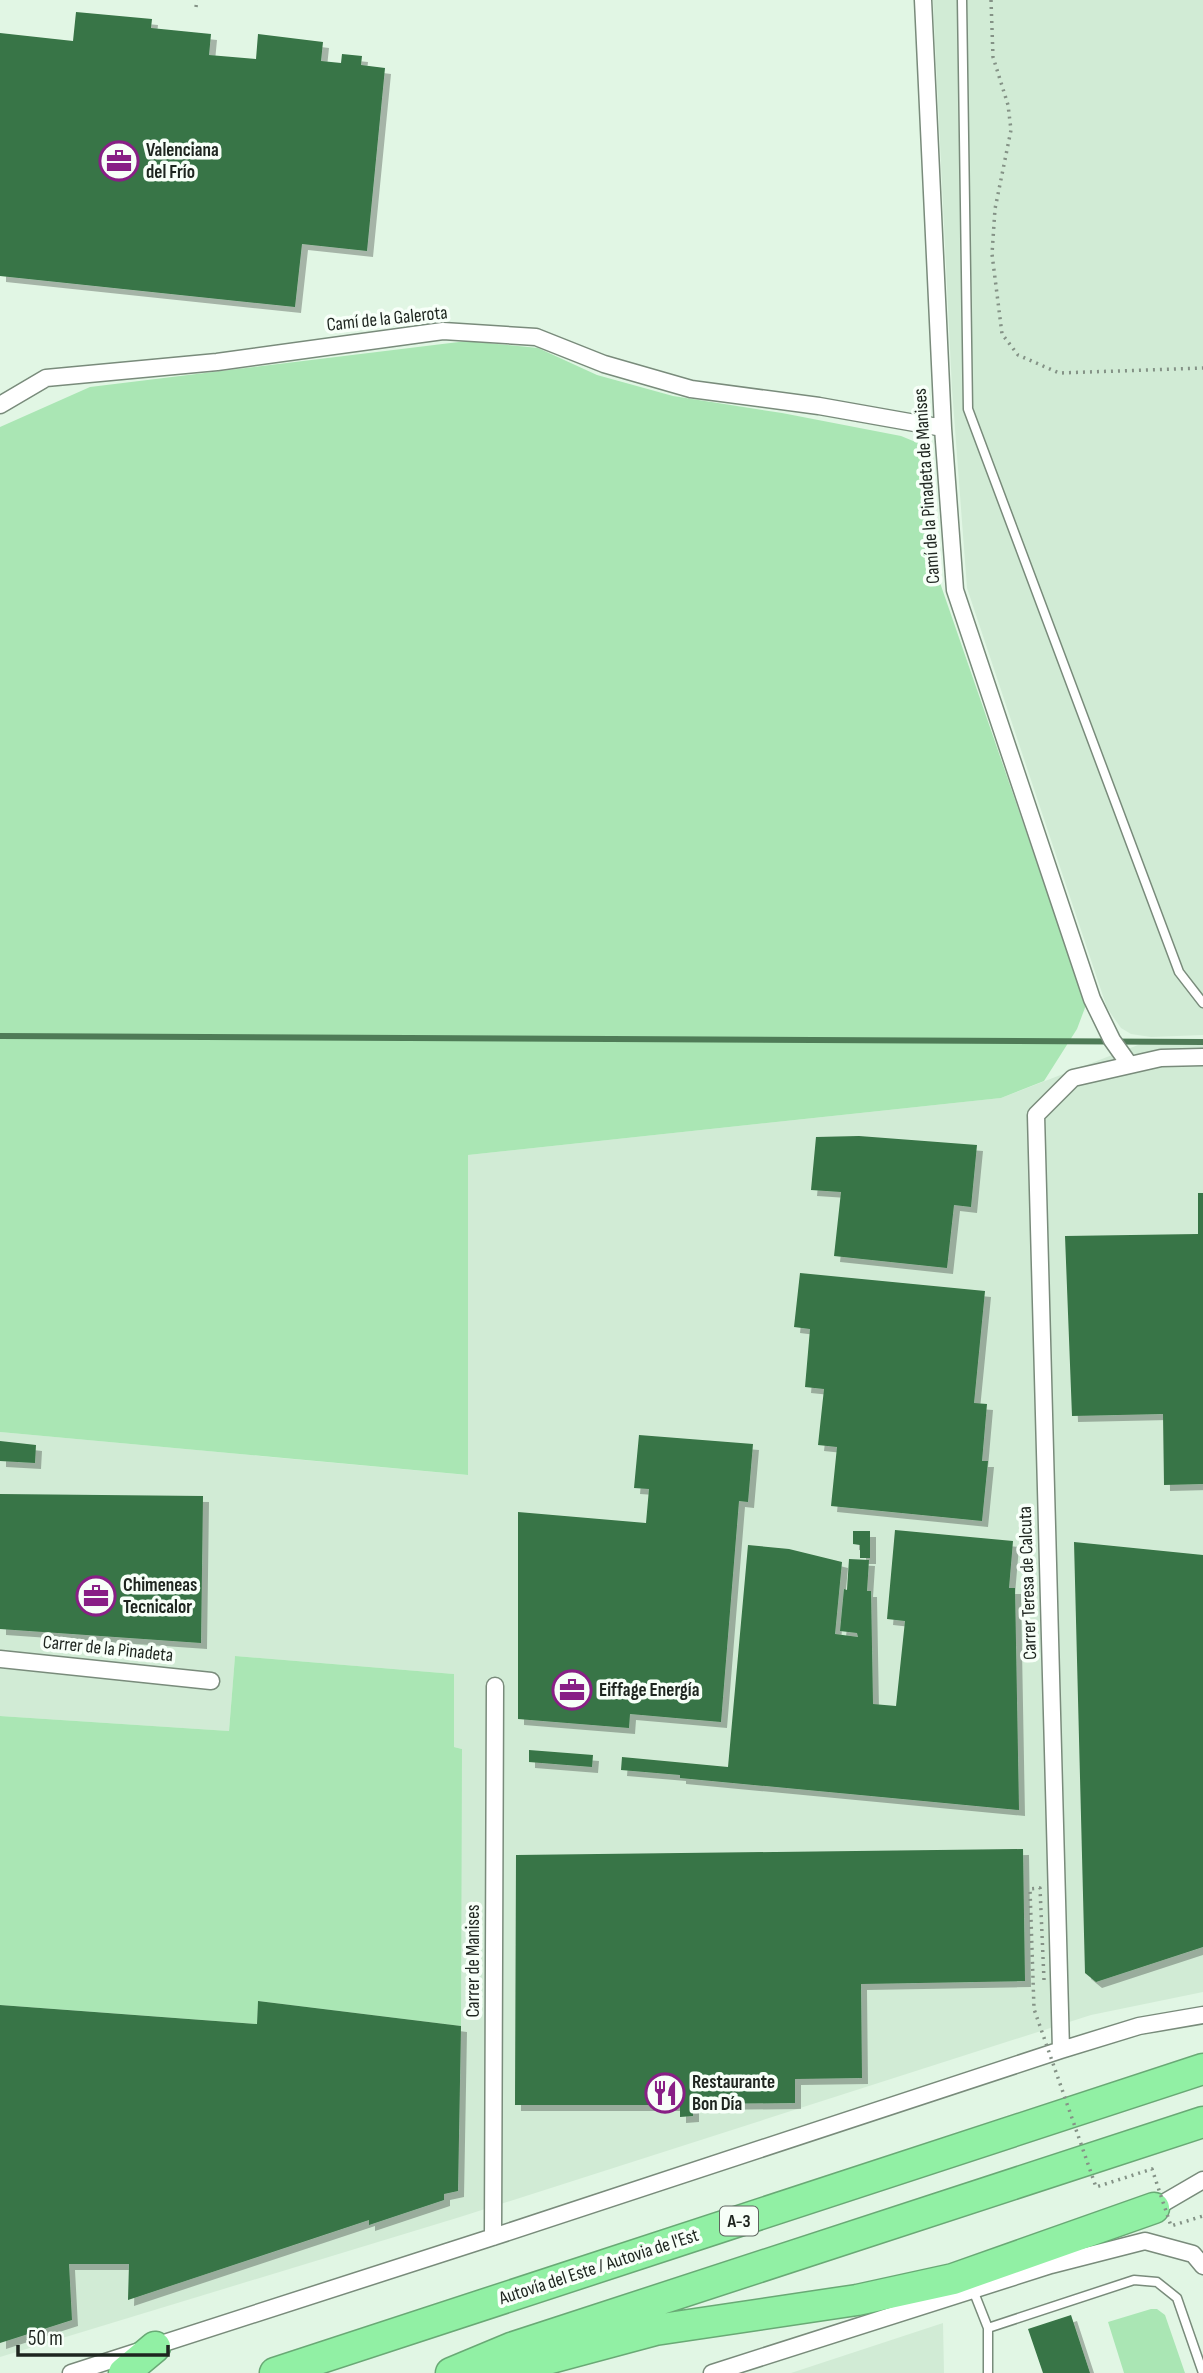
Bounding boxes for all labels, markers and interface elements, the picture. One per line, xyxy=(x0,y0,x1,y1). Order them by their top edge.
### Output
place label: Valenciana del Frío xyxy=(146,139,219,184)
office icon: Valenciana del Frío xyxy=(98,140,140,182)
street label: Camí de la Galerota xyxy=(325,301,449,337)
street label: Camí de la Pinadeta de Manises xyxy=(909,387,945,585)
street label: Carrer Teresa de Calcuta xyxy=(1014,1506,1042,1660)
place label: Chimeneas Tecnicalor xyxy=(123,1574,197,1619)
office icon: Chimeneas Tecnicalor xyxy=(75,1575,117,1617)
street label: Carrer de la Pinadeta xyxy=(42,1631,174,1667)
office icon: Eiffage Energía xyxy=(551,1669,593,1711)
place label: Eiffage Energía xyxy=(599,1679,699,1702)
street label: Carrer de Manises xyxy=(462,1904,485,2018)
place label: Restaurante Bon Día xyxy=(692,2071,775,2116)
restaurant icon: Restaurante Bon Día xyxy=(644,2072,686,2114)
road number: A-3 xyxy=(720,2206,758,2236)
street label: Autovía del Este / Autovia de l'Est xyxy=(495,2224,702,2310)
scale bar xyxy=(18,2314,168,2358)
text: 50 m xyxy=(28,2326,63,2351)

